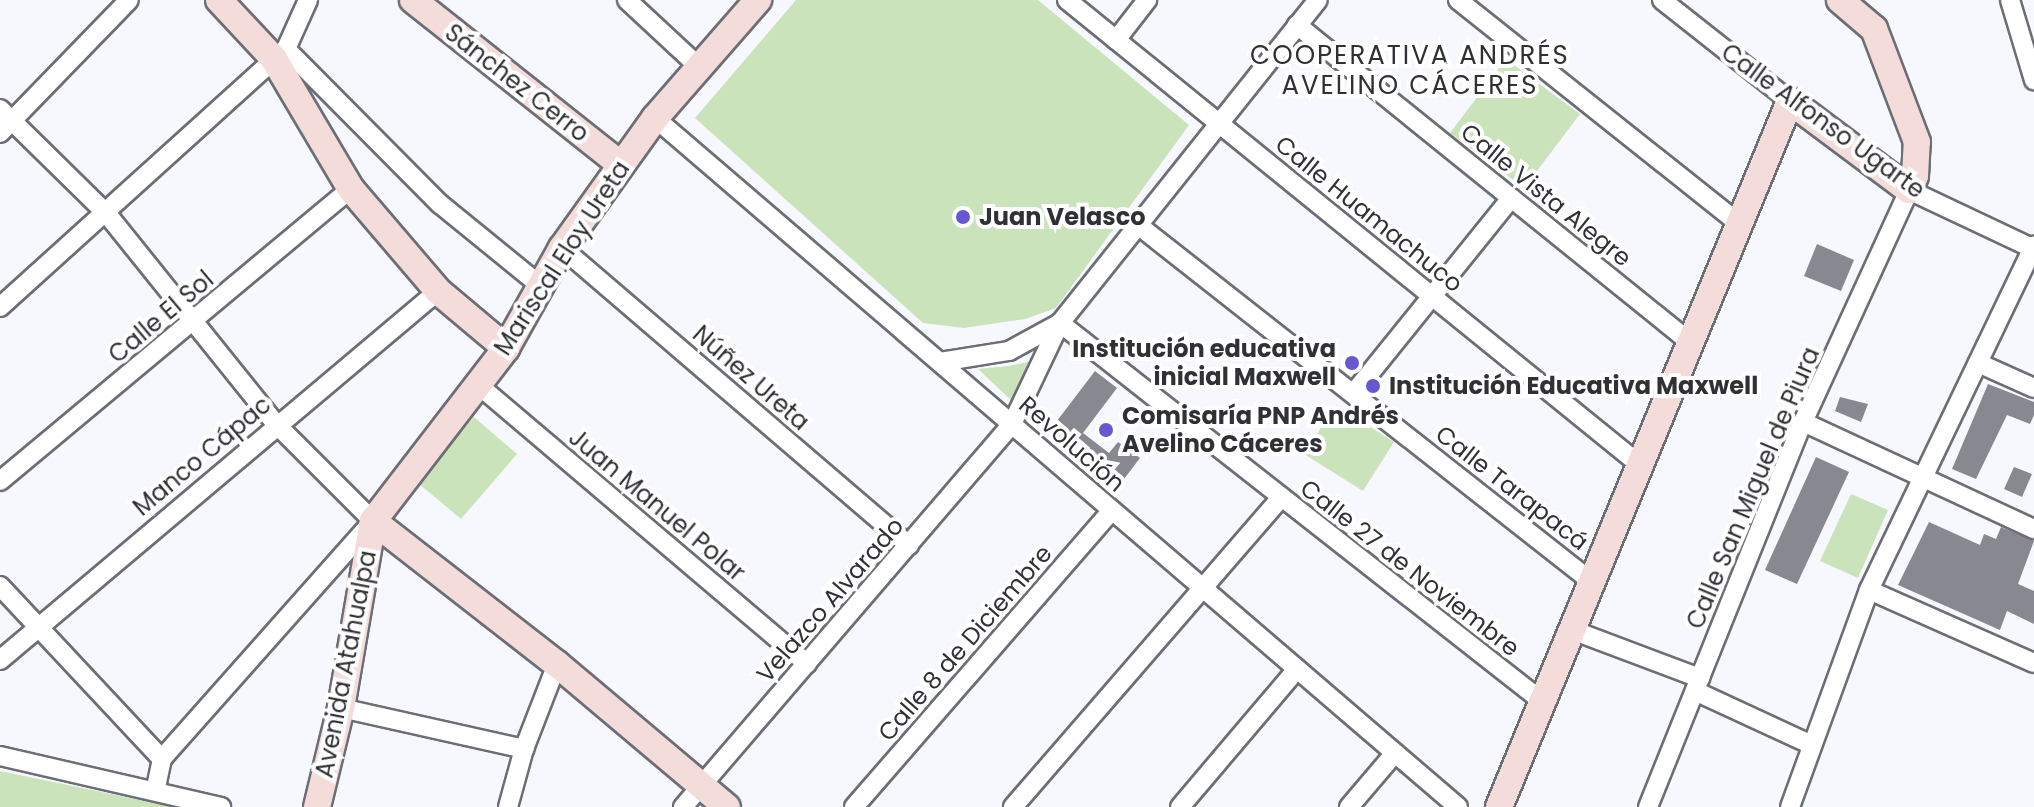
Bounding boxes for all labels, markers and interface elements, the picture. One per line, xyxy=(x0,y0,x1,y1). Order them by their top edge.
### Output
street label: Sánchez Cerro xyxy=(439,18,595,148)
street label: Calle Alfonso Ugarte xyxy=(1716,38,1930,204)
district label: COOPERATIVA ANDRÉS AVELINO CÁCERES xyxy=(1250,40,1570,102)
street label: Calle Vista Alegre xyxy=(1455,117,1637,273)
street label: Calle Huamachuco xyxy=(1270,130,1468,298)
street label: Mariscal Eloy Ureta xyxy=(488,155,636,361)
place label: Juan Velasco xyxy=(979,203,1145,231)
marker: Juan Velasco xyxy=(954,208,972,226)
street label: Calle El Sol xyxy=(103,265,219,369)
street label: Núñez Ureta xyxy=(687,320,815,436)
place label: Institución educativa inicial Maxwell xyxy=(1072,335,1336,391)
street label: Calle San Miguel de Piura xyxy=(1681,343,1825,633)
marker: Institución educativa inicial Maxwell xyxy=(1343,354,1361,372)
place label: Institución Educativa Maxwell xyxy=(1389,372,1758,400)
marker: Institución Educativa Maxwell xyxy=(1364,377,1382,395)
street label: Manco Cápac xyxy=(127,390,277,522)
street label: Revolución xyxy=(1013,390,1131,498)
place label: Comisaría PNP Andrés Avelino Cáceres xyxy=(1122,402,1399,458)
street label: Calle Tarapacá xyxy=(1430,420,1594,556)
marker: Comisaría PNP Andrés Avelino Cáceres xyxy=(1097,421,1115,439)
street label: Juan Manuel Polar xyxy=(563,423,751,587)
street label: Calle 27 de Noviembre xyxy=(1295,474,1525,662)
street label: Velazco Alvarado xyxy=(751,512,909,688)
street label: Calle 8 de Diciembre xyxy=(872,539,1058,747)
street label: Avenida Atahualpa xyxy=(310,548,382,780)

